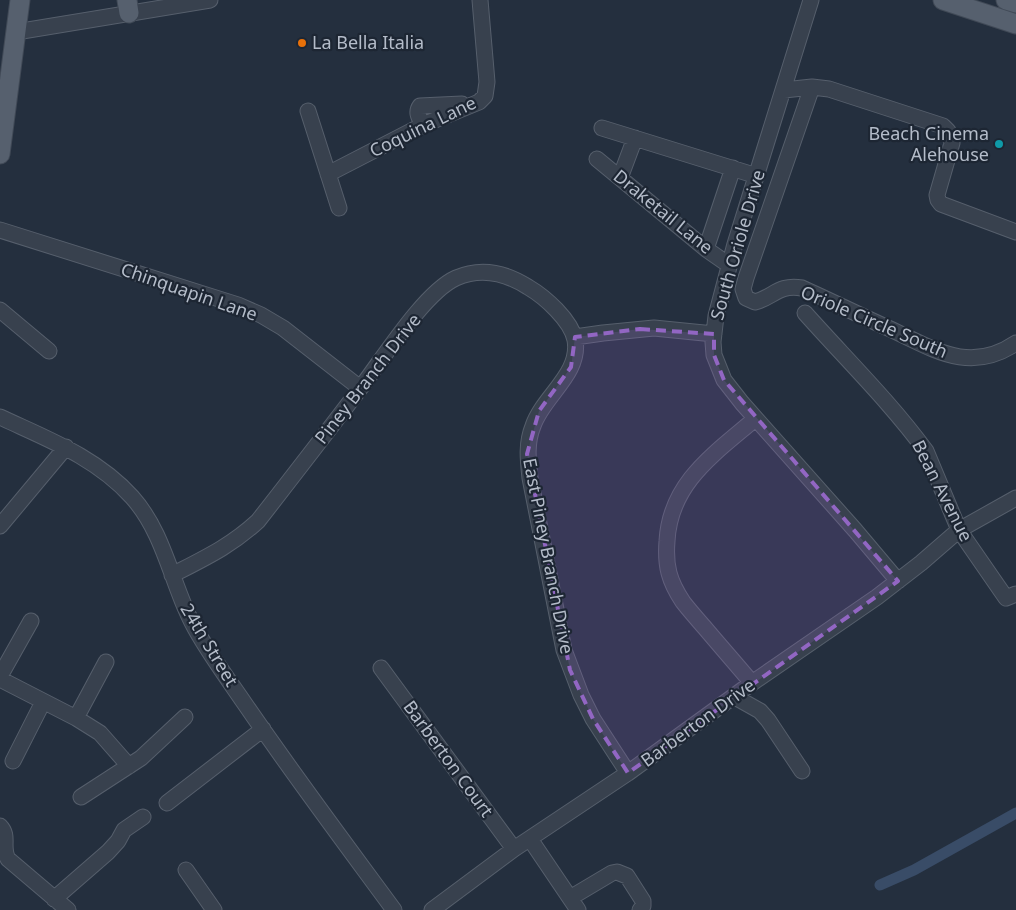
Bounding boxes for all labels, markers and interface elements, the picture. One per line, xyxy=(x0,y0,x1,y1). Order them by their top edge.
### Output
place label: La Bella Italia xyxy=(312,30,424,54)
marker: La Bella Italia xyxy=(296,37,308,49)
street label: Coquina Lane xyxy=(365,90,480,162)
place label: Beach Cinema Alehouse xyxy=(868,121,989,166)
marker: Beach Cinema Alehouse xyxy=(993,138,1005,150)
street label: Draketail Lane xyxy=(609,164,718,259)
street label: South Oriole Drive xyxy=(704,167,770,323)
street label: Chinquapin Lane xyxy=(118,256,261,326)
street label: Oriole Circle South xyxy=(797,279,951,363)
street label: Piney Branch Drive xyxy=(309,308,426,449)
street label: Bean Avenue xyxy=(907,436,979,545)
street label: East Piney Branch Drive xyxy=(518,456,580,656)
street label: 24th Street xyxy=(176,598,244,691)
street label: Barberton Drive xyxy=(636,673,759,772)
street label: Barberton Court xyxy=(398,695,499,822)

